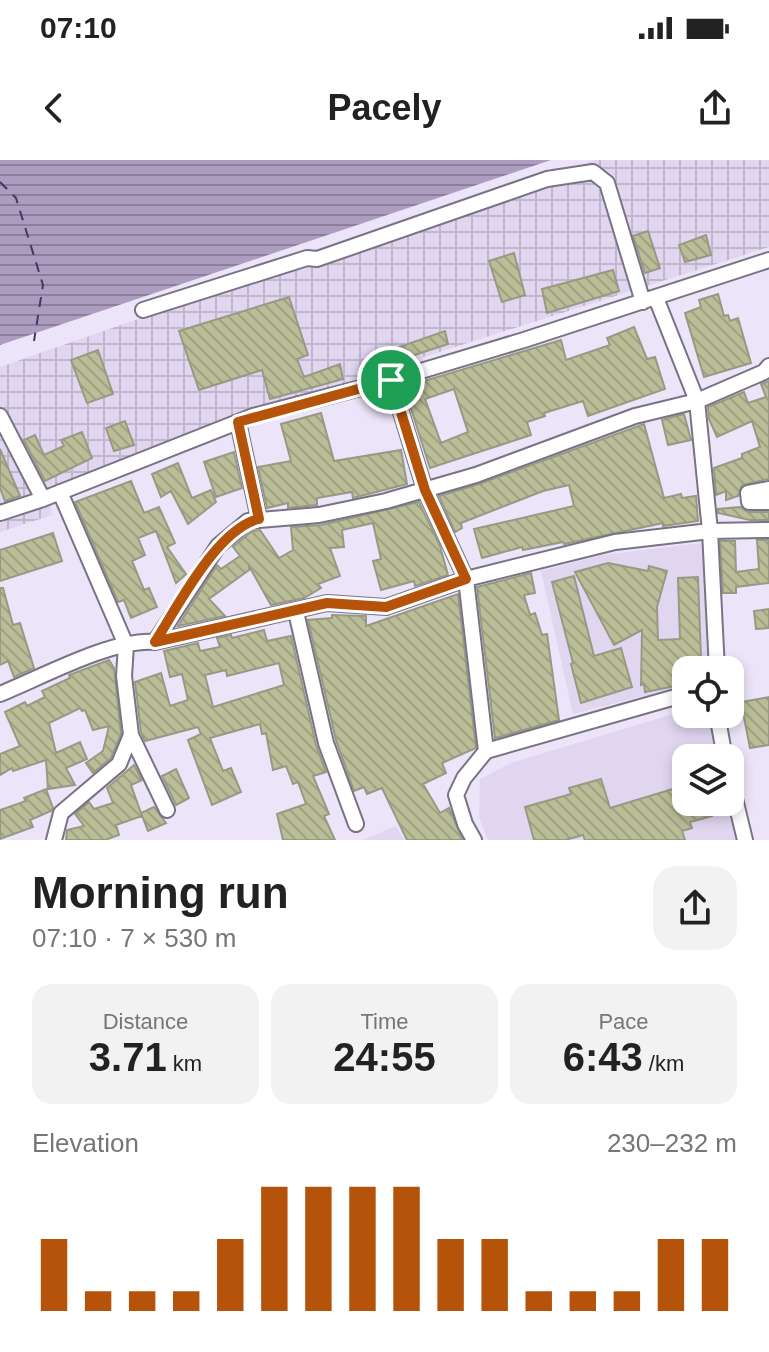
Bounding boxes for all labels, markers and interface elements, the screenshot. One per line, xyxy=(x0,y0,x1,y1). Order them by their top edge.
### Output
text: 07:10 xyxy=(40,11,117,44)
icon: back xyxy=(32,86,76,130)
icon: share xyxy=(693,86,737,130)
text: Pacely xyxy=(327,87,442,128)
pin xyxy=(357,346,425,414)
icon: arrive xyxy=(369,358,413,402)
map controls xyxy=(672,656,744,816)
button: locate xyxy=(672,656,744,728)
button: layers xyxy=(672,744,744,816)
button: share xyxy=(653,866,737,950)
text: Morning run xyxy=(32,868,289,917)
text: 07:10 · 7 × 530 m xyxy=(32,923,237,953)
text: Distance xyxy=(103,1009,188,1034)
text: Time xyxy=(360,1009,409,1034)
text: Pace xyxy=(598,1009,649,1034)
text: 3.71 xyxy=(89,1035,167,1079)
text: 24:55 xyxy=(333,1035,436,1079)
text: 6:43 xyxy=(563,1035,643,1079)
text: km xyxy=(167,1051,202,1076)
text: /km xyxy=(643,1051,684,1076)
text: Elevation xyxy=(32,1128,139,1158)
text: 230–232 m xyxy=(607,1128,737,1158)

